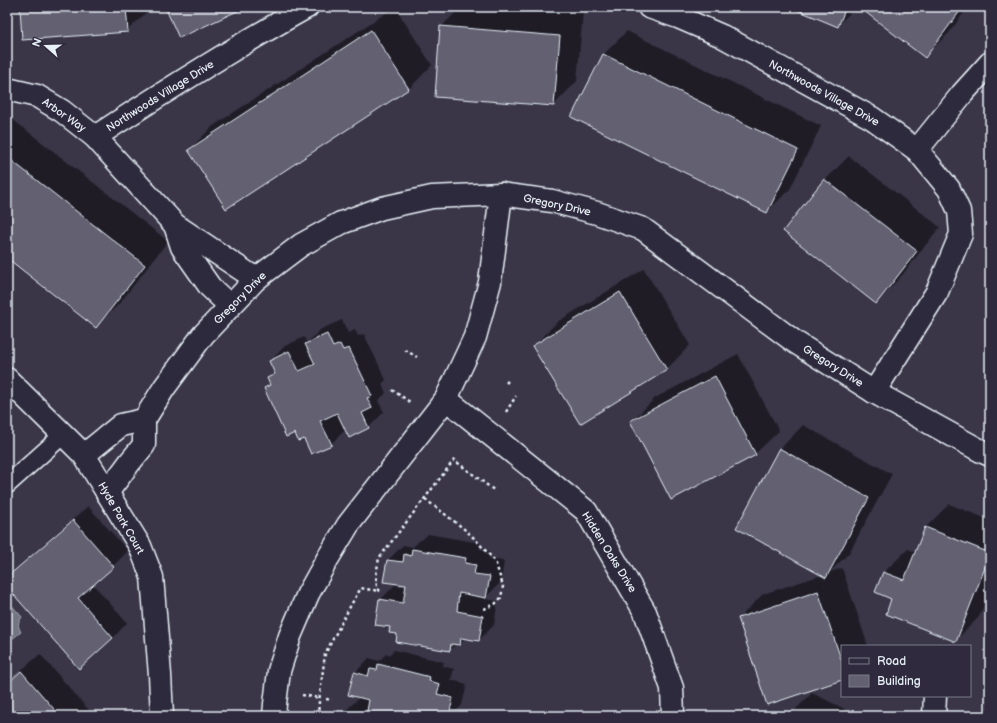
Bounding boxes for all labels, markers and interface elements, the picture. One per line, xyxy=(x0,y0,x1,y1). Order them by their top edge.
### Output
north arrow xyxy=(26,26,66,66)
text: N xyxy=(30,37,45,49)
street label: Northwoods Village Drive xyxy=(104,57,217,134)
street label: Northwoods Village Drive xyxy=(766,57,882,129)
street label: Arbor Way xyxy=(40,95,88,135)
street label: Gregory Drive xyxy=(522,191,592,219)
street label: Gregory Drive xyxy=(211,269,269,327)
street label: Gregory Drive xyxy=(800,342,866,390)
street label: Hyde Park Court xyxy=(95,480,147,557)
street label: Hidden Oaks Drive xyxy=(579,509,639,595)
legend xyxy=(841,645,971,697)
text: Road xyxy=(877,654,906,669)
text: Building xyxy=(877,674,921,689)

